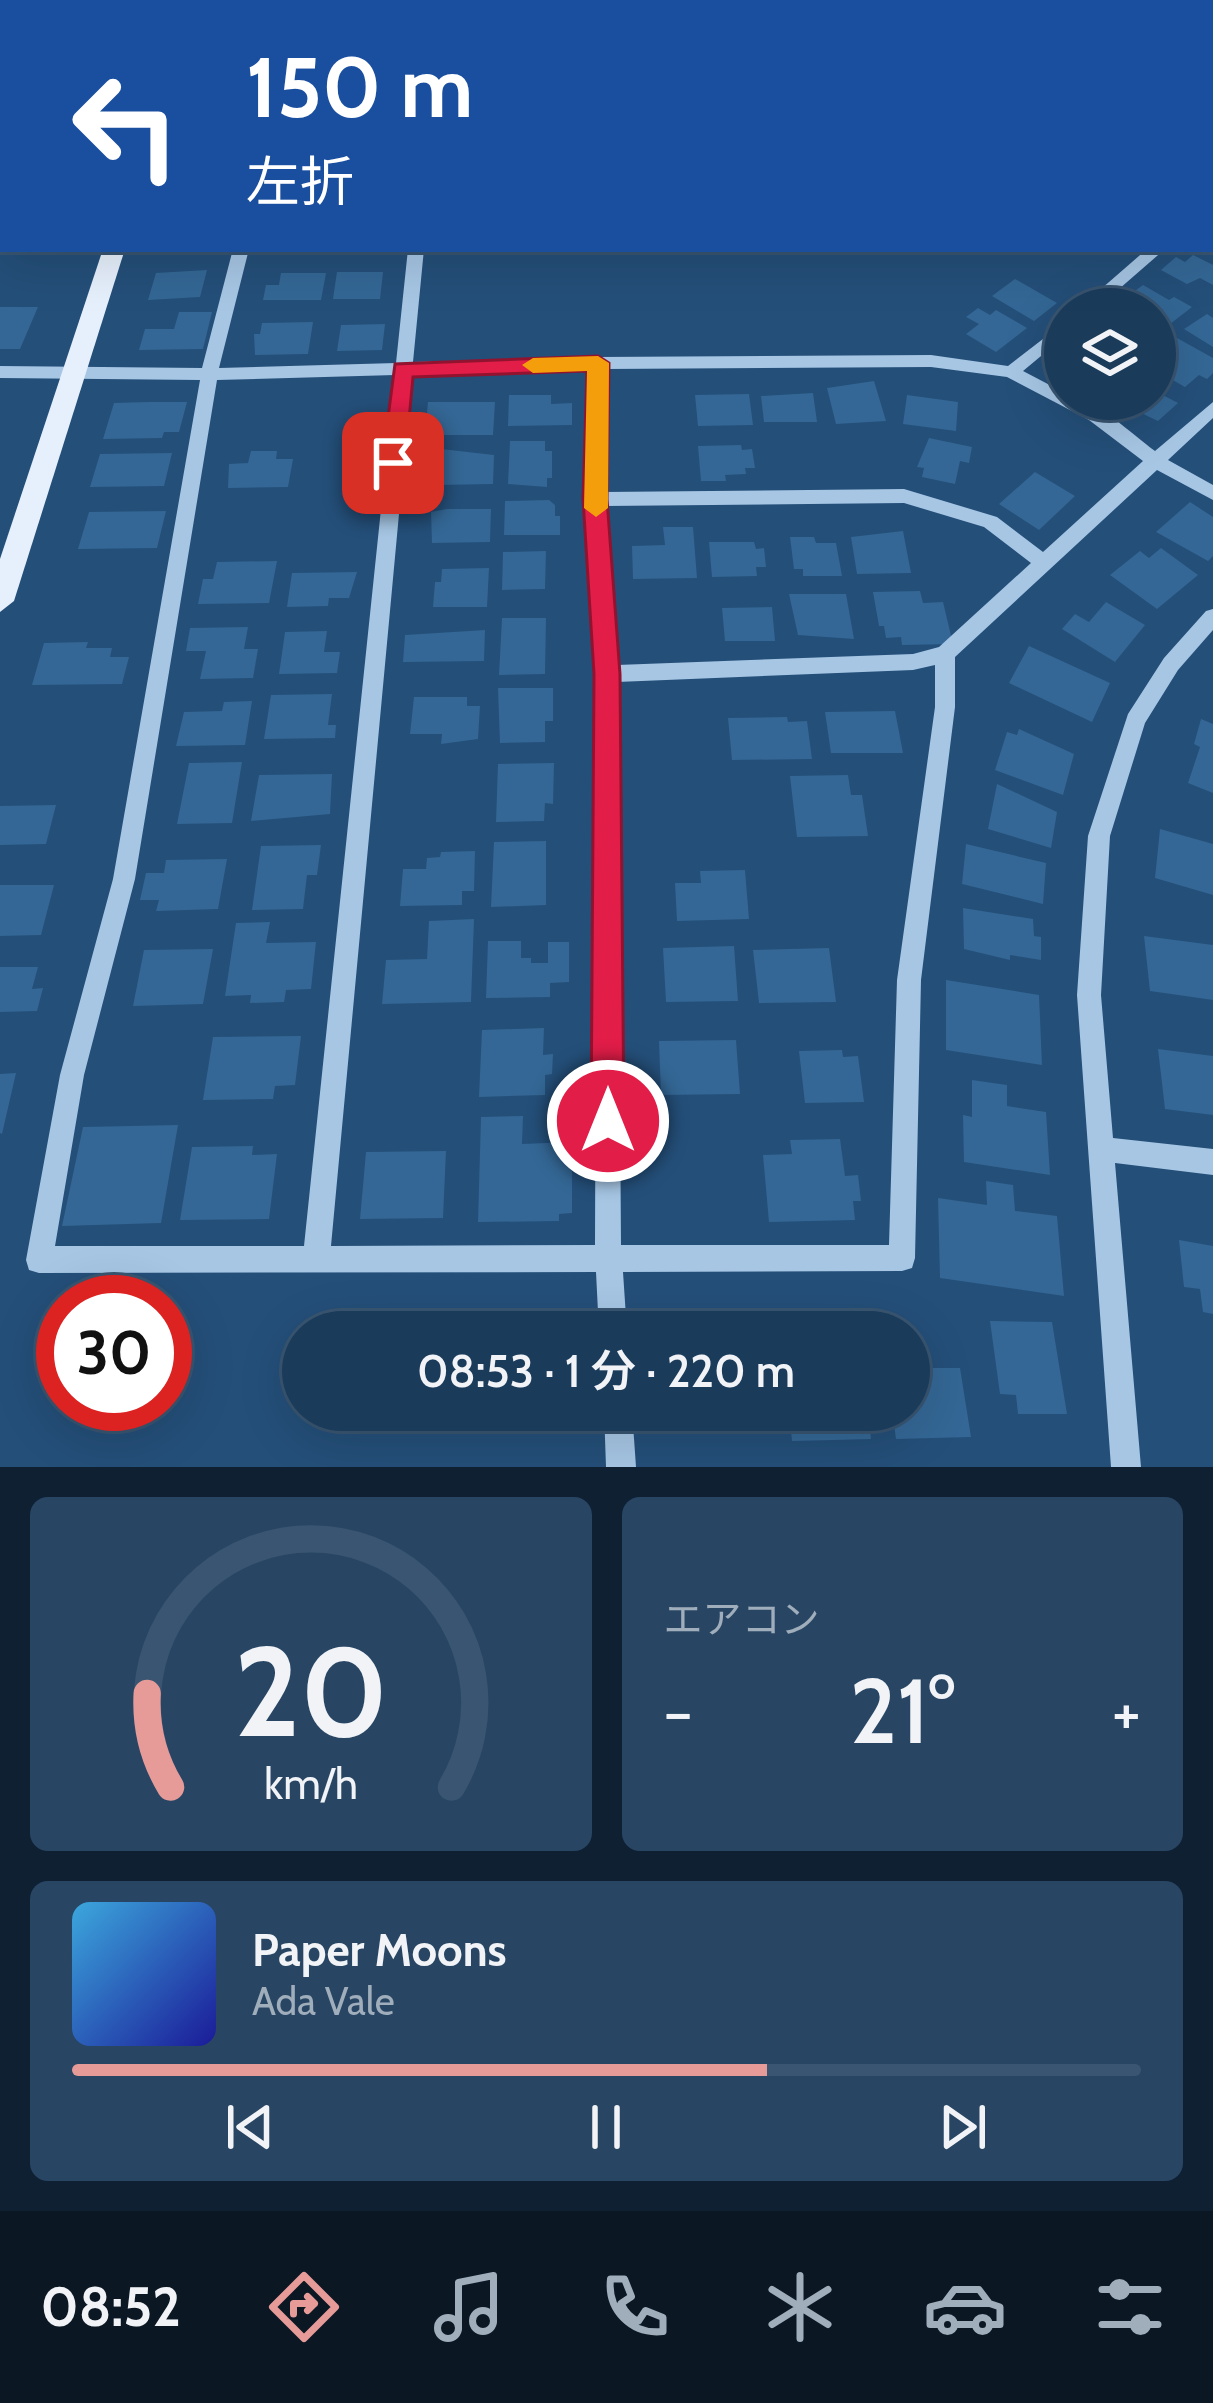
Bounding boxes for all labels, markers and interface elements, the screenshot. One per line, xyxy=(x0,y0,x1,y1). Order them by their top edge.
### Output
text: 150 m xyxy=(246,36,473,138)
icon: left xyxy=(48,48,204,204)
text: 左折 xyxy=(246,149,354,215)
map controls xyxy=(1044,288,1176,420)
button: layers xyxy=(1044,288,1176,420)
pin xyxy=(342,412,444,514)
icon: arrive xyxy=(360,430,426,496)
position arrow xyxy=(545,1058,671,1184)
speed limit sign: 30 xyxy=(36,1275,192,1431)
text: 08:53 · 1 分 · 220 m xyxy=(417,1344,795,1398)
text: エアコン xyxy=(664,1595,820,1643)
text: 20 xyxy=(234,1616,388,1767)
text: 21° xyxy=(850,1656,955,1766)
text: − xyxy=(664,1671,693,1752)
text: + xyxy=(1112,1671,1141,1752)
text: km/h xyxy=(264,1758,358,1810)
text: Paper Moons xyxy=(252,1923,507,1977)
text: Ada Vale xyxy=(252,1977,395,2025)
icon: previous xyxy=(217,2094,283,2160)
icon: pause xyxy=(573,2094,639,2160)
icon: next xyxy=(930,2094,996,2160)
icon: directions xyxy=(262,2265,346,2349)
icon: music xyxy=(427,2265,511,2349)
icon: phone xyxy=(593,2265,677,2349)
icon: climate xyxy=(758,2265,842,2349)
icon: car xyxy=(923,2265,1007,2349)
icon: filters xyxy=(1088,2265,1172,2349)
text: 08:52 xyxy=(41,2274,181,2340)

